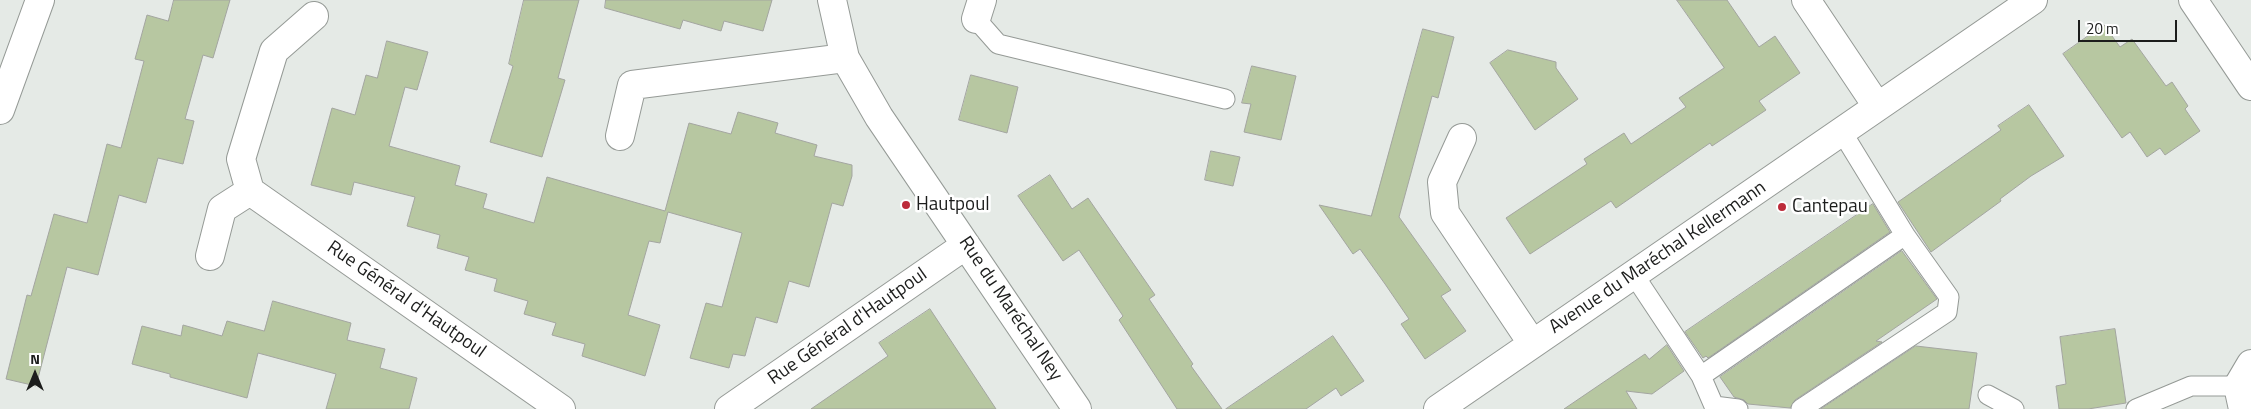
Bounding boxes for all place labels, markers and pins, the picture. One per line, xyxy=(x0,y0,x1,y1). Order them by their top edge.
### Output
place label: Hautpoul xyxy=(916,194,990,216)
place label: Cantepau xyxy=(1792,196,1868,218)
marker: Hautpoul xyxy=(900,199,912,211)
marker: Cantepau xyxy=(1776,201,1788,213)

